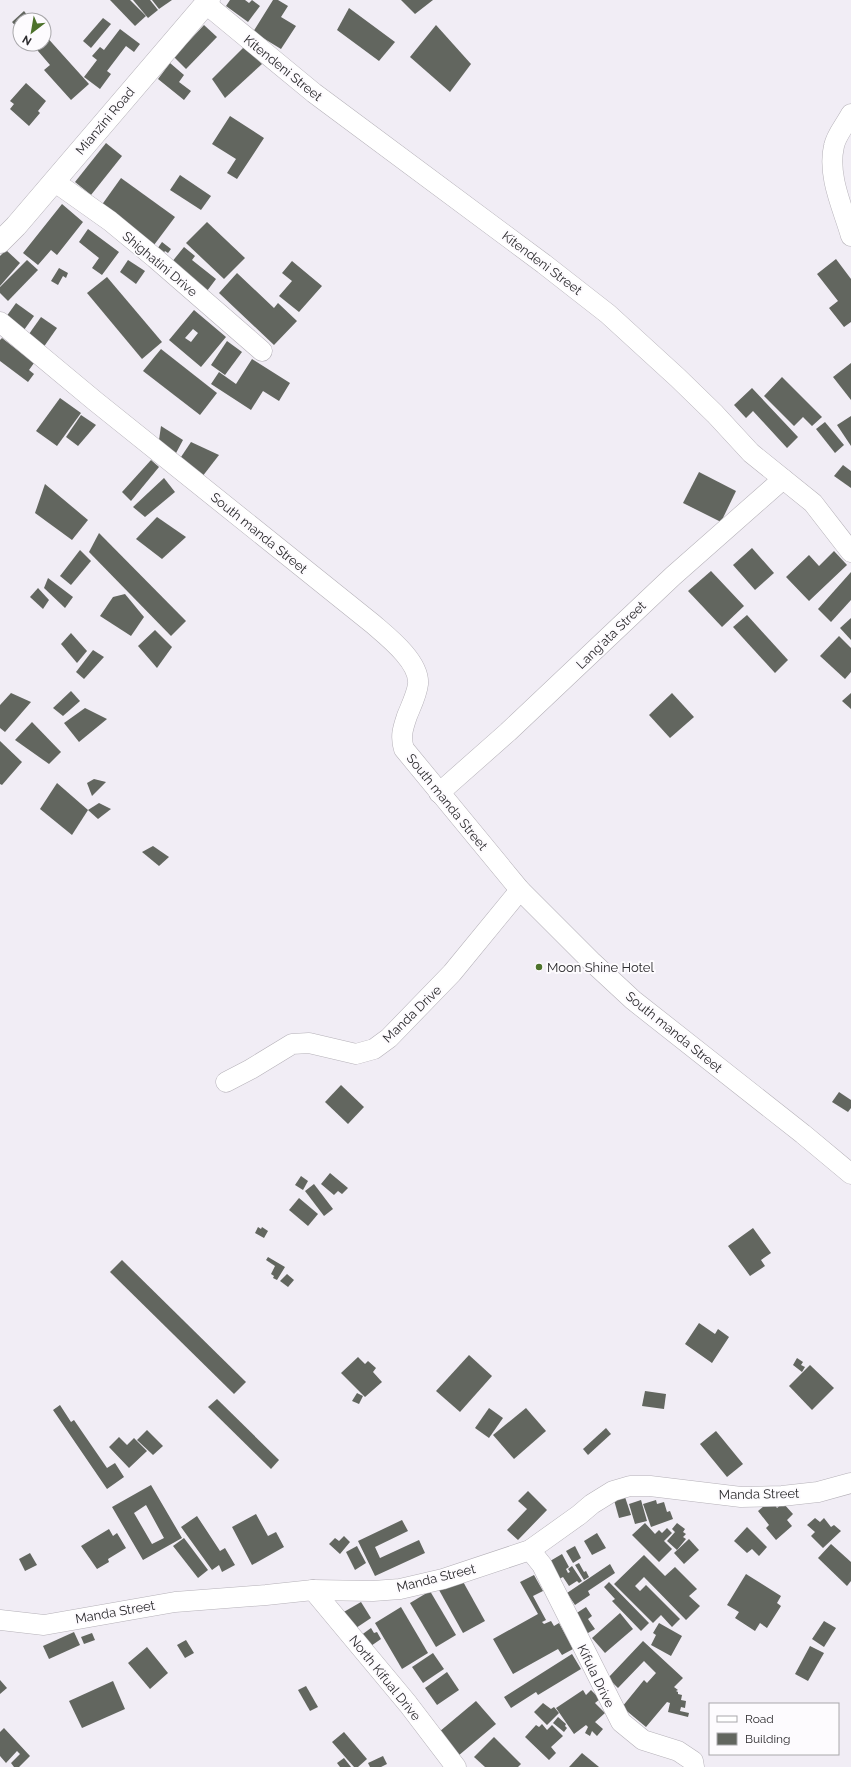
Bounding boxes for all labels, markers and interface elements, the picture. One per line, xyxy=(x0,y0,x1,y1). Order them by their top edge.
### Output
north arrow xyxy=(12,12,52,52)
text: N xyxy=(20,32,34,48)
street label: Kitendeni Street xyxy=(241,32,326,104)
street label: Mianzini Road xyxy=(73,84,137,158)
street label: Shighatini Drive xyxy=(120,228,201,300)
street label: Kitendeni Street xyxy=(499,228,585,298)
street label: South manda Street xyxy=(208,489,311,577)
street label: Lang'ata Street xyxy=(573,598,649,672)
street label: South manda Street xyxy=(403,751,491,854)
place label: Moon Shine Hotel xyxy=(547,960,654,975)
marker: Moon Shine Hotel xyxy=(534,962,544,972)
street label: Manda Drive xyxy=(380,982,445,1046)
street label: South manda Street xyxy=(623,988,726,1076)
street label: Manda Street xyxy=(719,1486,800,1502)
street label: Manda Street xyxy=(395,1561,478,1595)
street label: Manda Street xyxy=(74,1598,157,1626)
street label: North Kifual Drive xyxy=(346,1632,424,1724)
street label: Kifula Drive xyxy=(574,1642,618,1710)
legend xyxy=(709,1703,839,1755)
text: Road xyxy=(745,1712,774,1726)
text: Building xyxy=(745,1732,791,1746)

